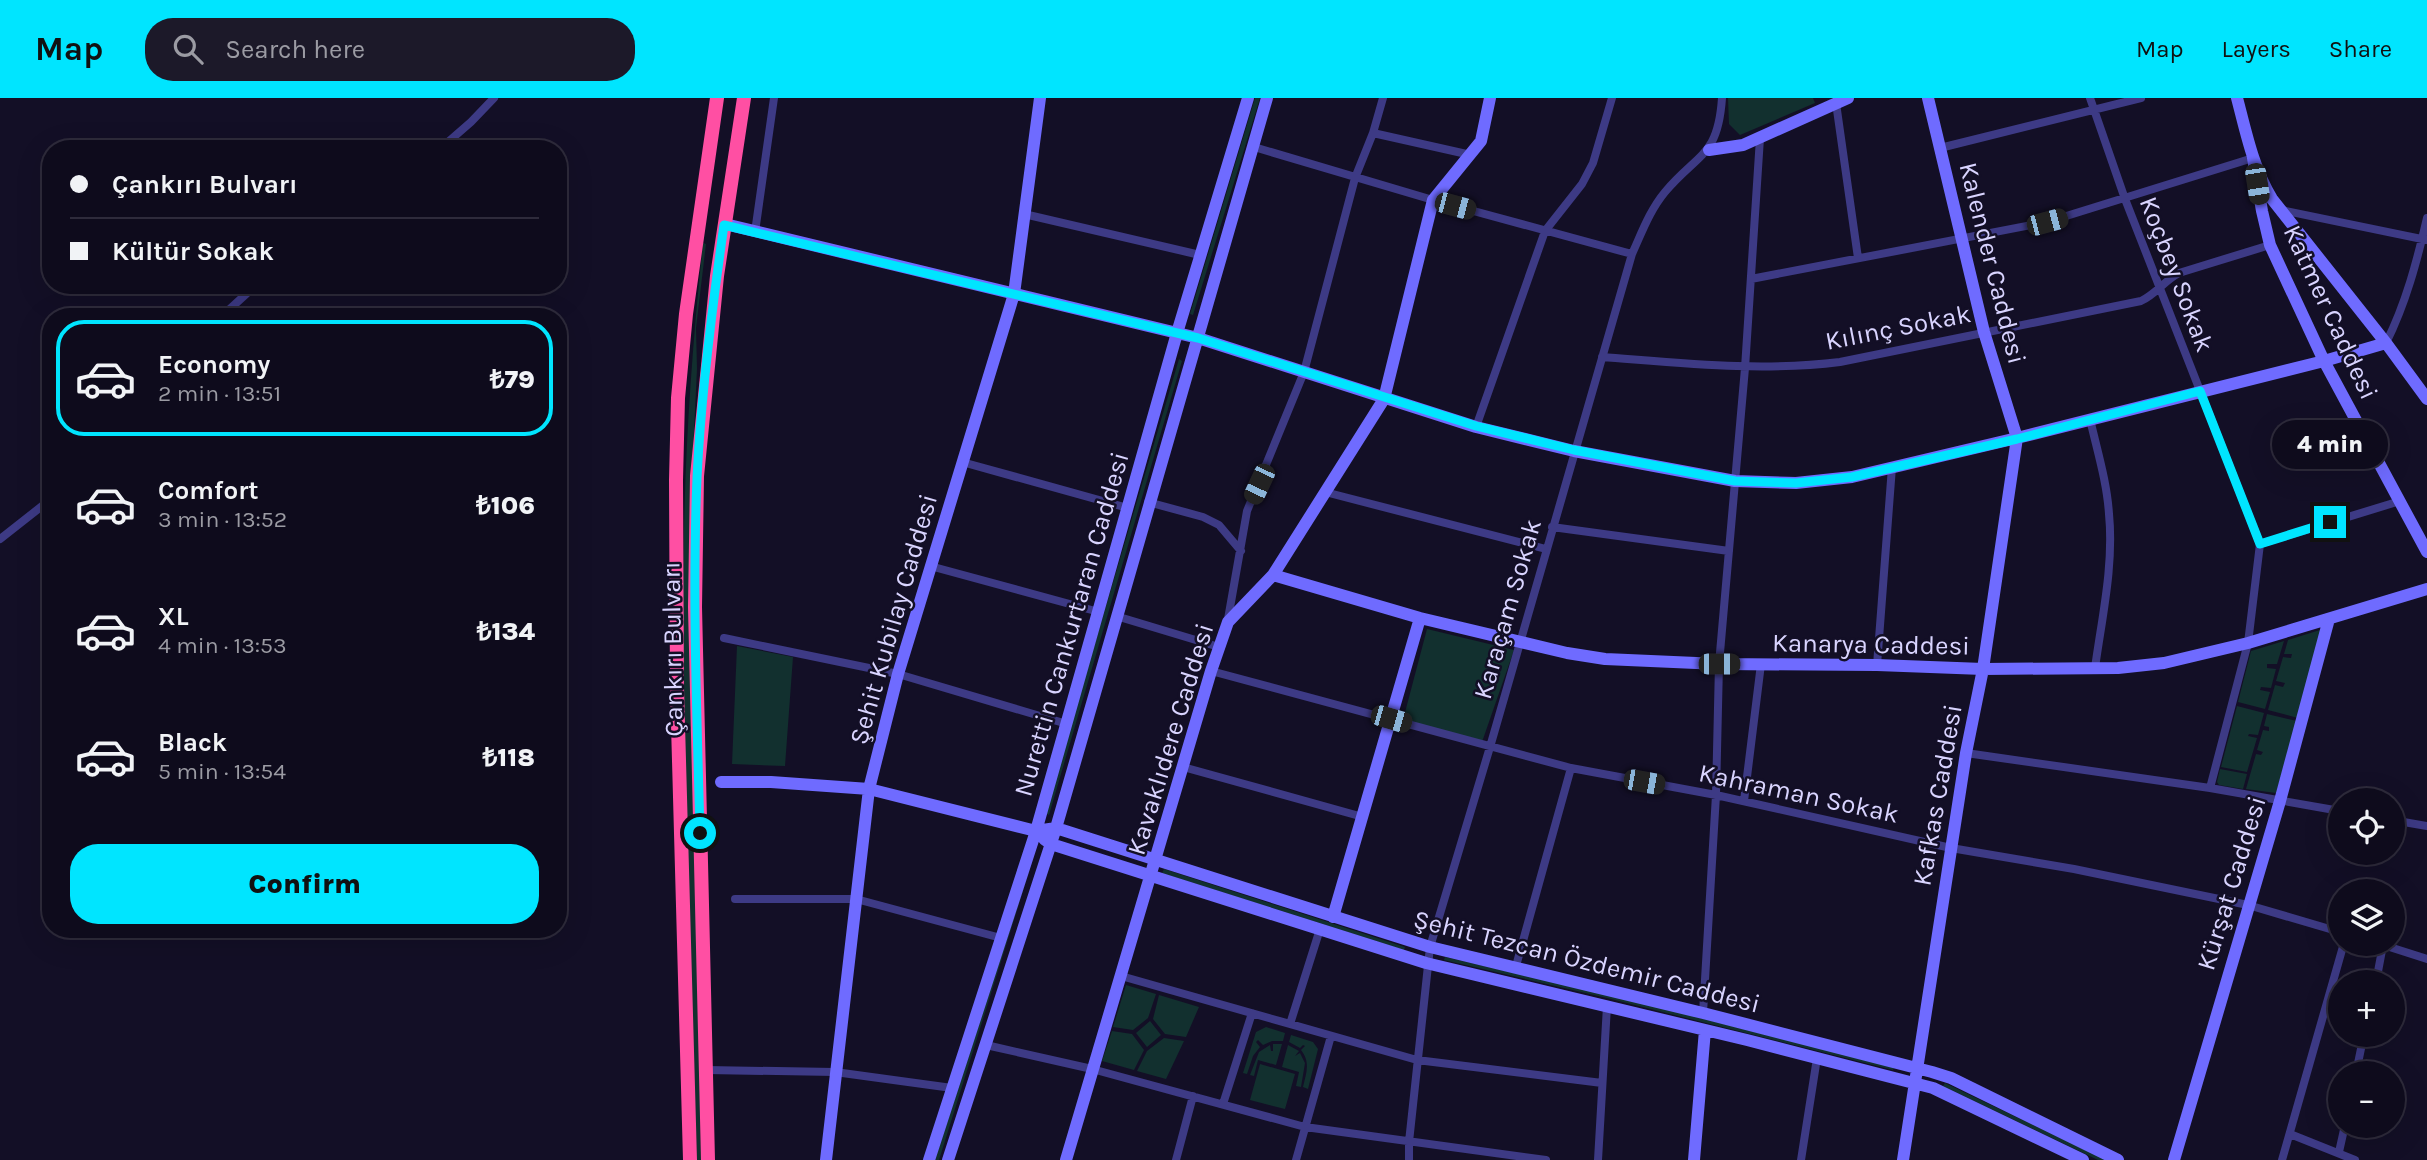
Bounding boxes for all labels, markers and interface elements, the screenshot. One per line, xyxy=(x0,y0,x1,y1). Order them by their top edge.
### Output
search box xyxy=(145,18,635,81)
text: Map xyxy=(35,30,103,68)
icon: search xyxy=(169,30,207,68)
text: Search here xyxy=(225,34,365,65)
text: Map xyxy=(2136,35,2184,63)
text: Layers xyxy=(2222,35,2291,63)
text: Share xyxy=(2329,35,2392,63)
street label: Kalender Caddesi xyxy=(1952,159,2033,367)
car xyxy=(2244,162,2271,206)
text: Çankırı Bulvarı xyxy=(112,169,298,200)
car xyxy=(1432,190,1479,222)
street label: Koçbey Sokak xyxy=(2133,192,2220,356)
car xyxy=(2024,206,2071,238)
street label: Katmer Caddesi xyxy=(2277,220,2385,404)
text: Kültür Sokak xyxy=(112,236,274,267)
street label: Kılınç Sokak xyxy=(1823,298,1973,357)
icon: car xyxy=(74,347,137,410)
text: Economy xyxy=(158,349,270,380)
text: ₺79 xyxy=(490,364,535,395)
text: 2 min · 13:51 xyxy=(158,380,281,407)
callout: 4 min xyxy=(2272,420,2388,470)
text: 4 min xyxy=(2297,431,2363,458)
street label: Nurettin Cankurtaran Caddesi xyxy=(1007,448,1136,800)
car xyxy=(1241,461,1278,507)
icon: car xyxy=(74,473,137,536)
text: Comfort xyxy=(158,475,259,506)
text: ₺106 xyxy=(476,490,535,521)
street label: Şehit Kubilay Caddesi xyxy=(843,490,944,748)
text: 3 min · 13:52 xyxy=(158,506,287,533)
route end xyxy=(2314,506,2346,538)
street label: Karaçam Sokak xyxy=(1467,516,1548,703)
street label: Çankırı Bulvarı xyxy=(655,561,690,737)
icon: car xyxy=(74,599,137,662)
text: XL xyxy=(158,601,189,632)
text: ₺134 xyxy=(477,616,535,647)
street label: Kavaklıdere Caddesi xyxy=(1120,620,1220,859)
street label: Kanarya Caddesi xyxy=(1772,627,1970,662)
text: 4 min · 13:53 xyxy=(158,632,287,659)
car xyxy=(1699,654,1741,675)
street label: Kafkas Caddesi xyxy=(1906,702,1969,888)
car xyxy=(1368,703,1415,735)
icon: car xyxy=(74,725,137,788)
text: Black xyxy=(158,727,227,758)
text: ₺118 xyxy=(482,742,535,773)
street label: Kahraman Sokak xyxy=(1696,757,1902,830)
text: 5 min · 13:54 xyxy=(158,758,286,785)
car xyxy=(1622,768,1667,796)
map controls xyxy=(2328,788,2405,1138)
button: locate xyxy=(2328,788,2405,865)
street label: Kürşat Caddesi xyxy=(2190,792,2273,974)
route start xyxy=(684,817,716,849)
button: Confirm xyxy=(70,844,539,924)
button: layers xyxy=(2328,879,2405,956)
street label: Şehit Tezcan Özdemir Caddesi xyxy=(1410,903,1763,1020)
button: + xyxy=(2328,970,2405,1047)
button: − xyxy=(2328,1061,2405,1138)

